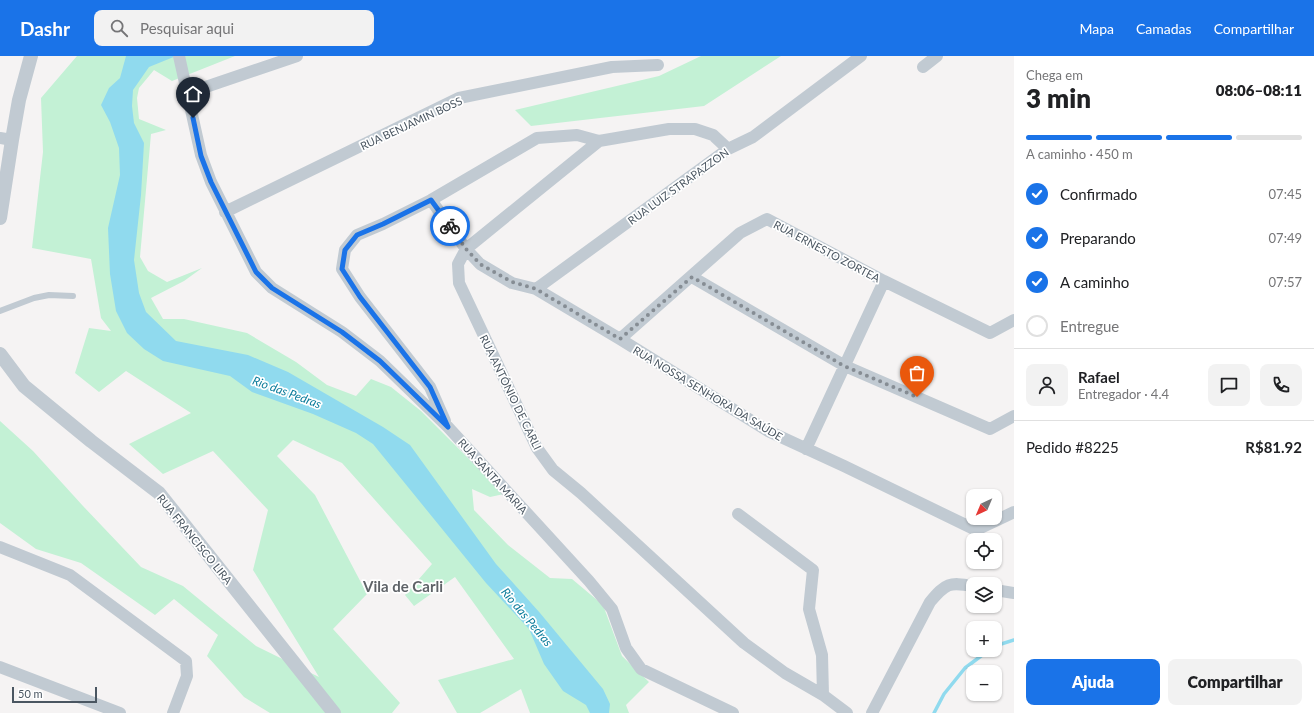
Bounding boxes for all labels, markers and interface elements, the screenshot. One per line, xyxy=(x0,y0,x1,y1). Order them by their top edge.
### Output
search box xyxy=(94,10,374,46)
text: Dashr xyxy=(20,17,70,40)
icon: search xyxy=(108,17,130,39)
text: Pesquisar aqui xyxy=(140,19,234,37)
text: Mapa xyxy=(1079,20,1114,37)
text: Camadas xyxy=(1136,20,1192,37)
text: Compartilhar xyxy=(1214,20,1294,37)
text: Chega em xyxy=(1026,67,1083,83)
pin xyxy=(176,77,210,118)
text: 08:06–08:11 xyxy=(1216,81,1302,99)
text: 3 min xyxy=(1026,82,1091,114)
icon: home xyxy=(182,83,204,105)
street label: RUA BENJAMIN BOSS xyxy=(358,94,464,152)
street label: RUA LUIZ STRAPAZZON xyxy=(625,145,731,227)
text: A caminho · 450 m xyxy=(1026,146,1133,162)
icon: check xyxy=(1026,183,1048,205)
text: Confirmado xyxy=(1060,185,1137,203)
text: 07:45 xyxy=(1269,186,1302,202)
courier xyxy=(430,206,470,246)
icon: bike xyxy=(439,215,461,237)
street label: RUA ERNESTO ZORTEA xyxy=(772,217,883,285)
icon: check xyxy=(1026,227,1048,249)
text: Preparando xyxy=(1060,229,1136,247)
text: 07:49 xyxy=(1269,230,1302,246)
icon: check xyxy=(1026,271,1048,293)
text: A caminho xyxy=(1060,273,1129,291)
text: 07:57 xyxy=(1269,274,1302,290)
text: Entregue xyxy=(1060,317,1119,335)
street label: RUA ANTÔNIO DE CARLI xyxy=(478,332,544,452)
street label: RUA NOSSA SENHORA DA SAÚDE xyxy=(631,343,785,443)
pin xyxy=(900,356,934,397)
icon: bag xyxy=(906,362,928,384)
button: person xyxy=(1026,364,1068,406)
button: chat xyxy=(1208,364,1250,406)
button: phone xyxy=(1260,364,1302,406)
text: Rafael xyxy=(1078,368,1120,386)
water label: Rio das Pedras xyxy=(251,373,324,411)
text: Entregador · 4.4 xyxy=(1078,386,1169,402)
street label: RUA SANTA MARIA xyxy=(456,436,531,517)
text: Pedido #8225 xyxy=(1026,438,1119,456)
text: R$81.92 xyxy=(1245,438,1302,456)
north arrow xyxy=(966,489,1002,525)
map controls xyxy=(966,489,1002,701)
street label: RUA FRANCISCO LIRA xyxy=(155,491,236,587)
button: locate xyxy=(966,533,1002,569)
district label: Vila de Carli xyxy=(362,577,443,595)
button: layers xyxy=(966,577,1002,613)
water label: Rio das Pedras xyxy=(498,585,556,650)
button: + xyxy=(966,621,1002,657)
button: Ajuda xyxy=(1026,659,1160,705)
button: Compartilhar xyxy=(1168,659,1302,705)
button: − xyxy=(966,665,1002,701)
scale bar xyxy=(12,685,97,704)
text: 50 m xyxy=(18,687,43,700)

